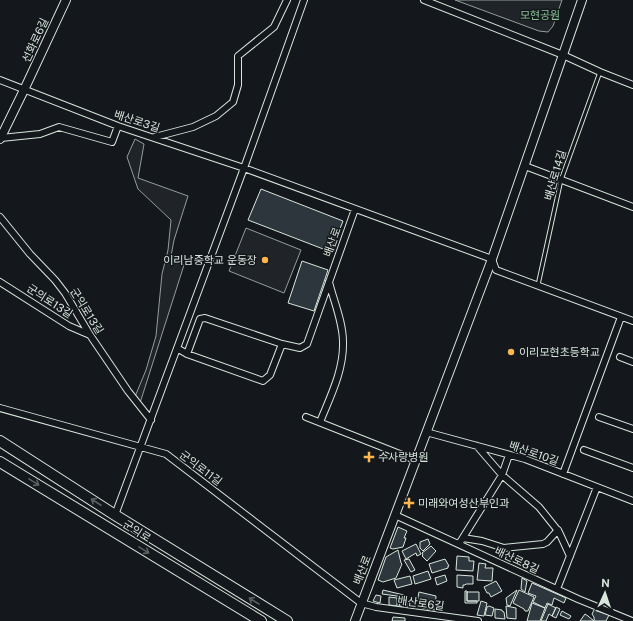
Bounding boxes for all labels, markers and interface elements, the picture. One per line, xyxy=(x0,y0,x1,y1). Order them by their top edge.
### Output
park label: 모현공원 xyxy=(520,9,560,21)
street label: 선화로6길 xyxy=(20,16,50,64)
street label: 배산로3길 xyxy=(113,108,161,134)
street label: 배산로14길 xyxy=(542,148,568,202)
street label: 배산로 xyxy=(321,226,343,258)
place label: 이리남중학교 운동장 xyxy=(163,254,257,266)
marker: 이리남중학교 운동장 xyxy=(260,255,270,265)
street label: 군의로13길 xyxy=(25,282,75,320)
street label: 군익로13길 xyxy=(68,286,106,336)
place label: 이리모현초등학교 xyxy=(519,346,600,358)
marker: 이리모현초등학교 xyxy=(506,347,516,357)
street label: 배산로10길 xyxy=(508,439,560,467)
street label: 군익로11길 xyxy=(178,448,224,488)
marker: 수사랑병원 xyxy=(363,451,375,463)
place label: 수사랑병원 xyxy=(378,451,429,463)
one-way arrow xyxy=(28,478,40,486)
marker: 미래와여성산부인과 xyxy=(403,497,415,509)
place label: 미래와여성산부인과 xyxy=(418,497,509,509)
one-way arrow xyxy=(90,498,101,507)
street label: 군익로 xyxy=(121,518,153,544)
street label: 배산로8길 xyxy=(493,545,541,575)
one-way arrow xyxy=(138,546,149,554)
street label: 배산로 xyxy=(351,554,373,586)
north arrow xyxy=(585,573,625,613)
text: N xyxy=(601,577,610,589)
street label: 배산로6길 xyxy=(397,594,445,612)
one-way arrow xyxy=(248,596,260,604)

